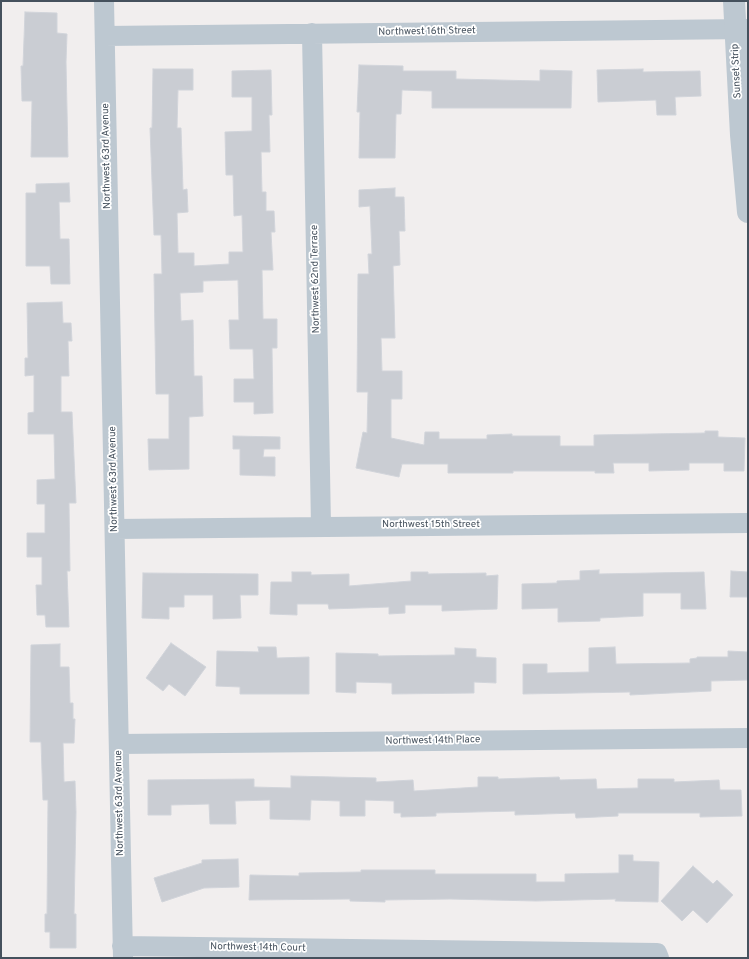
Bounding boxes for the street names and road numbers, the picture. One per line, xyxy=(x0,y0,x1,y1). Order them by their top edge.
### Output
street label: Northwest 16th Street xyxy=(378,25,476,39)
street label: Sunset Strip xyxy=(730,43,744,99)
street label: Northwest 63rd Avenue xyxy=(100,103,114,209)
street label: Northwest 62nd Terrace xyxy=(309,225,323,333)
street label: Northwest 63rd Avenue xyxy=(107,426,121,532)
street label: Northwest 15th Street xyxy=(382,519,480,531)
street label: Northwest 14th Place xyxy=(385,734,481,748)
street label: Northwest 63rd Avenue xyxy=(113,750,127,856)
street label: Northwest 14th Court xyxy=(210,941,306,955)

